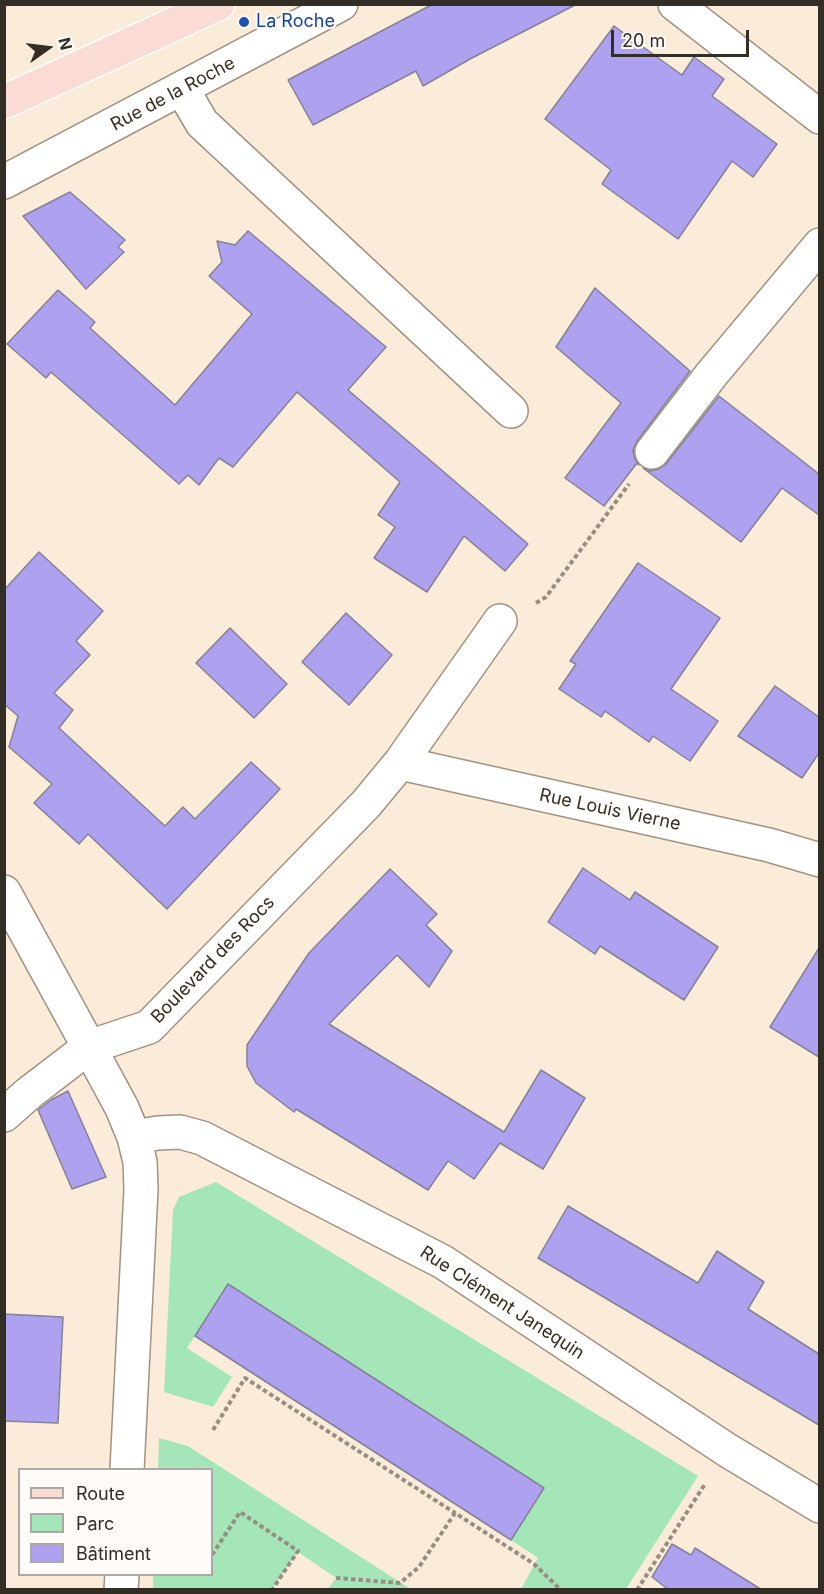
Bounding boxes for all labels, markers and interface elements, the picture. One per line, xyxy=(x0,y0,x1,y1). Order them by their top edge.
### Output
place label: La Roche xyxy=(256,11,335,33)
marker: La Roche xyxy=(237,15,251,29)
north arrow xyxy=(18,18,78,78)
scale bar xyxy=(614,18,752,56)
text: 20 m xyxy=(622,30,665,51)
text: N xyxy=(54,35,77,52)
street label: Rue de la Roche xyxy=(107,52,239,136)
street label: Rue Louis Vierne xyxy=(537,784,683,836)
street label: Boulevard des Rocs xyxy=(147,892,279,1028)
street label: Rue Clément Janequin xyxy=(416,1242,588,1364)
legend xyxy=(18,1468,213,1576)
text: Route xyxy=(76,1483,125,1504)
text: Parc xyxy=(76,1513,114,1534)
text: Bâtiment xyxy=(76,1543,151,1564)

